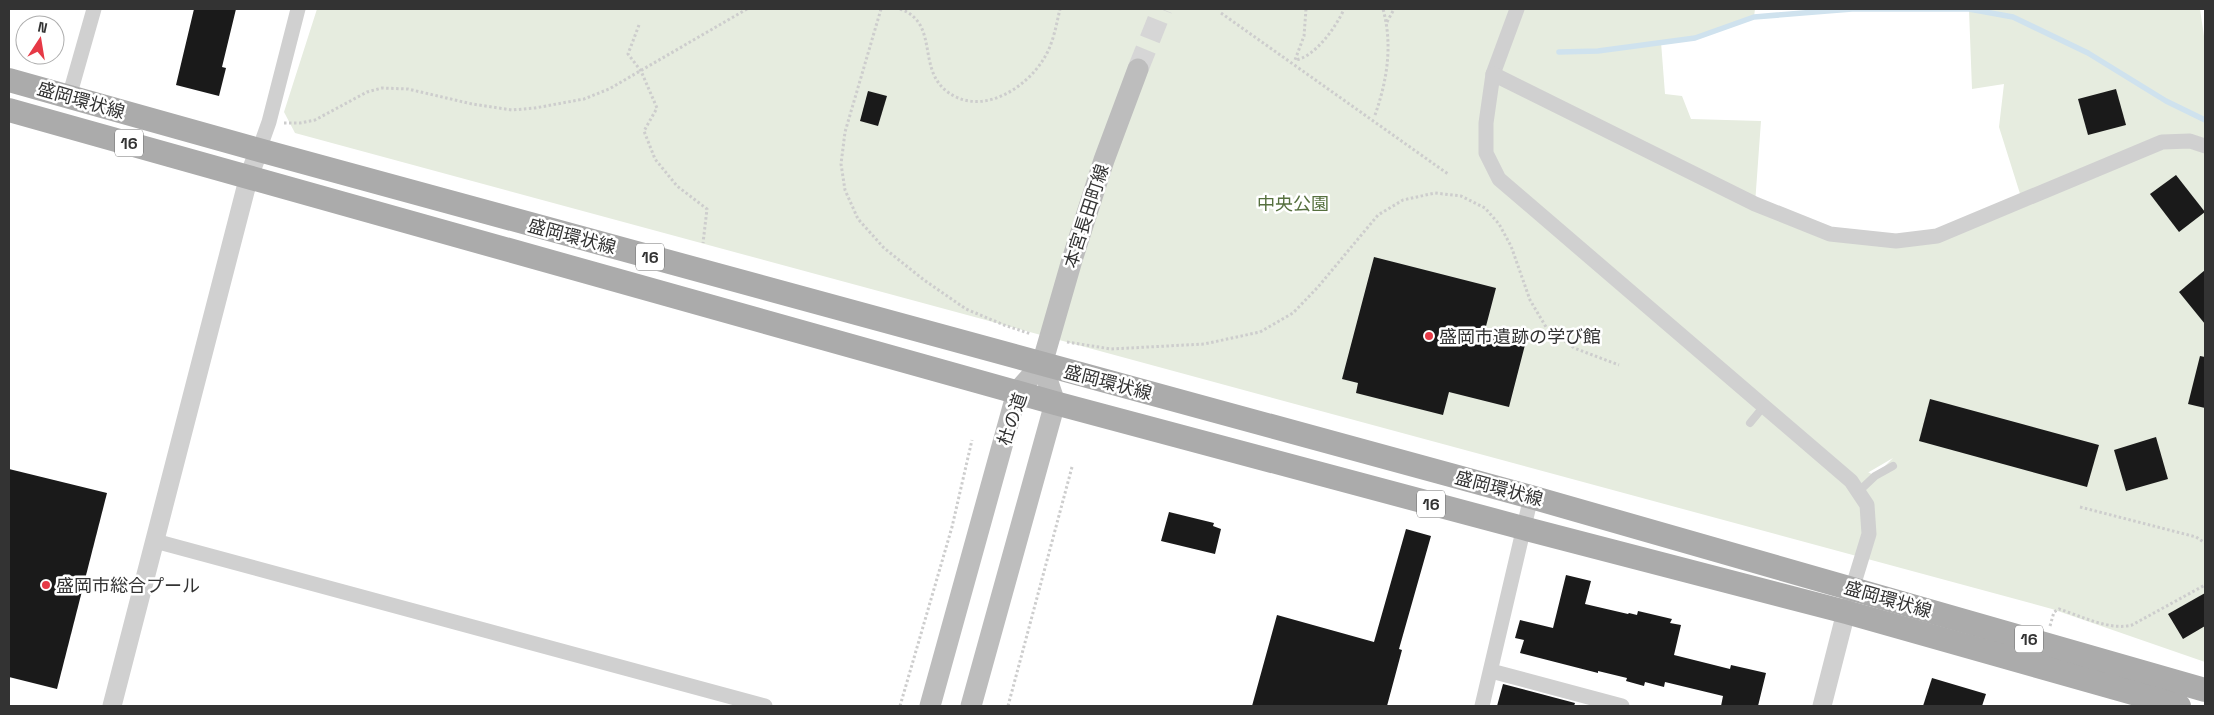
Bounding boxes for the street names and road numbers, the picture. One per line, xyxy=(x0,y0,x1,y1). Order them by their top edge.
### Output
street label: 盛岡環状線 xyxy=(35,77,127,123)
road number: 16 xyxy=(115,130,143,156)
street label: 本宮長田町線 xyxy=(1058,161,1114,271)
street label: 盛岡環状線 xyxy=(526,213,618,259)
road number: 16 xyxy=(636,243,664,270)
street label: 盛岡環状線 xyxy=(1062,359,1154,405)
street label: 杜の道 xyxy=(992,390,1032,448)
street label: 盛岡環状線 xyxy=(1453,465,1545,511)
road number: 16 xyxy=(1417,490,1445,518)
street label: 盛岡環状線 xyxy=(1842,576,1934,622)
road number: 16 xyxy=(2015,626,2043,652)

